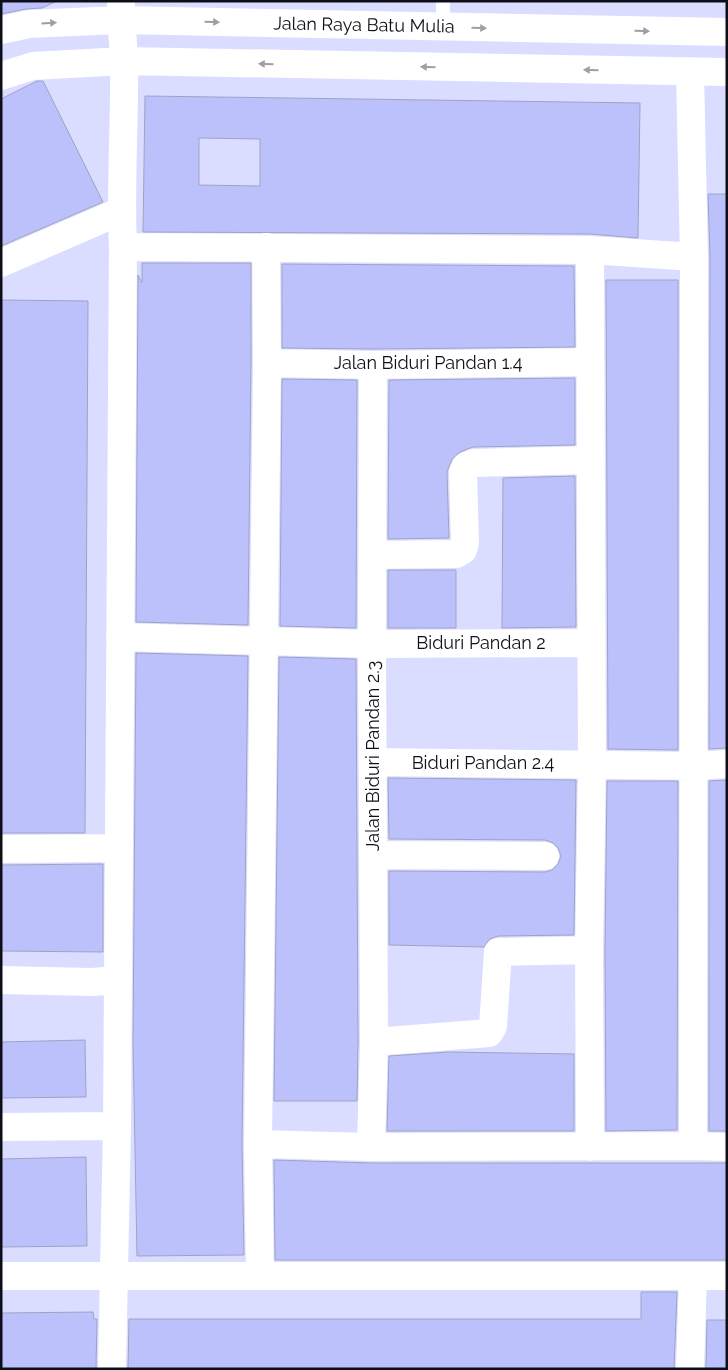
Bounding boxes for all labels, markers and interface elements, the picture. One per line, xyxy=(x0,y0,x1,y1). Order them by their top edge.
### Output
street label: Jalan Raya Batu Mulia xyxy=(273,12,455,37)
one-way arrow xyxy=(204,18,220,26)
one-way arrow xyxy=(42,19,58,27)
one-way arrow xyxy=(471,24,487,32)
one-way arrow xyxy=(634,27,650,35)
one-way arrow xyxy=(257,60,273,68)
one-way arrow xyxy=(420,63,436,71)
one-way arrow xyxy=(582,66,598,74)
street label: Jalan Biduri Pandan 1.4 xyxy=(333,352,523,373)
street label: Biduri Pandan 2 xyxy=(416,632,546,653)
street label: Jalan Biduri Pandan 2.3 xyxy=(362,661,383,851)
street label: Biduri Pandan 2.4 xyxy=(412,752,555,773)

